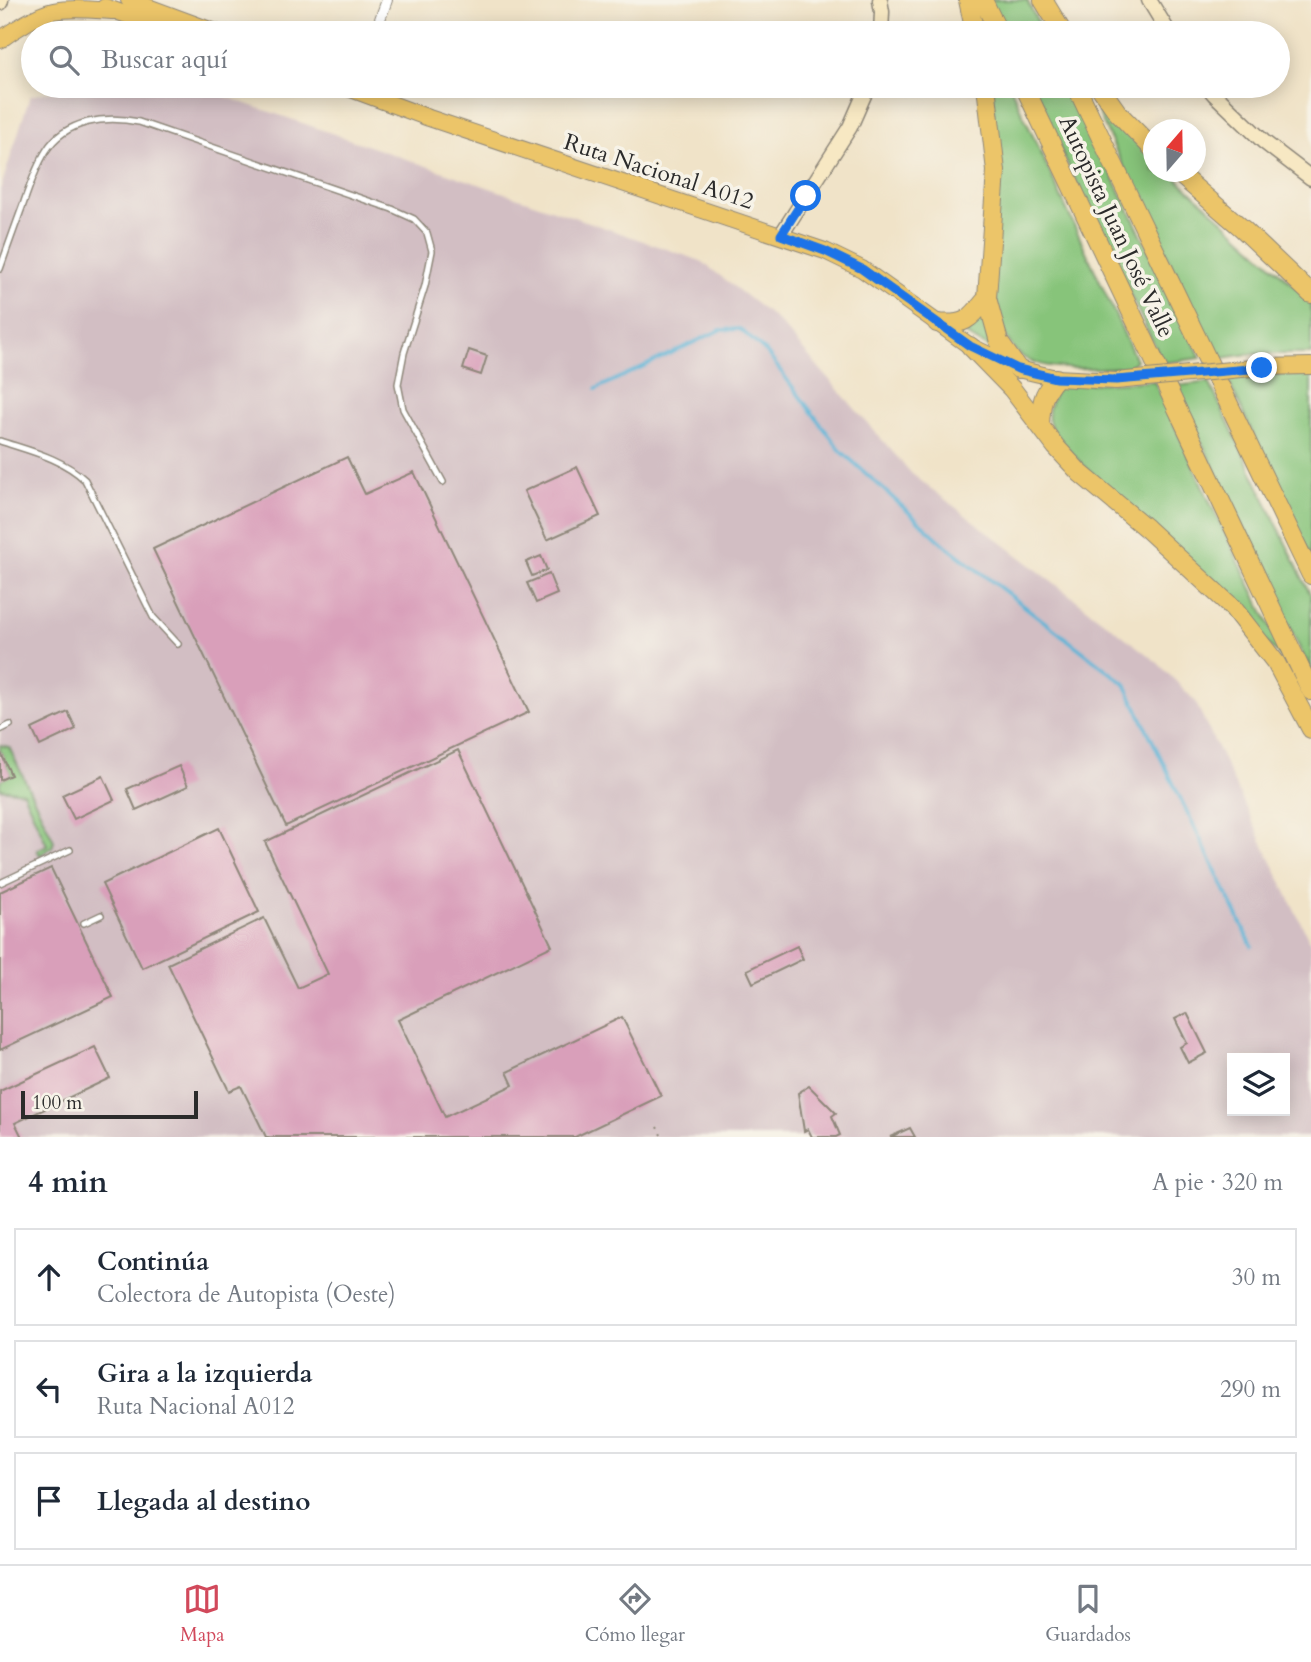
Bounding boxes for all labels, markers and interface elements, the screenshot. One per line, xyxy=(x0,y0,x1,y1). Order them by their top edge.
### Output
search box xyxy=(21,21,1290,98)
icon: search xyxy=(45,41,83,79)
text: Buscar aquí xyxy=(101,42,228,77)
street label: Autopista Juan José Valle xyxy=(1051,110,1182,342)
north arrow xyxy=(1143,119,1206,182)
street label: Ruta Nacional A012 xyxy=(560,126,758,217)
route start xyxy=(790,180,821,211)
route end xyxy=(1246,352,1277,383)
map controls xyxy=(1227,1053,1290,1116)
button: layers xyxy=(1227,1053,1290,1116)
scale bar xyxy=(21,1088,198,1120)
text: 100 m xyxy=(32,1090,82,1116)
text: 4 min xyxy=(28,1162,108,1203)
text: A pie · 320 m xyxy=(1152,1167,1283,1198)
text: Continúa xyxy=(97,1244,209,1279)
icon: ahead xyxy=(30,1258,68,1296)
text: 30 m xyxy=(1232,1262,1281,1293)
text: Colectora de Autopista (Oeste) xyxy=(97,1279,396,1310)
text: Gira a la izquierda xyxy=(97,1356,313,1391)
icon: left xyxy=(30,1370,68,1408)
text: 290 m xyxy=(1220,1374,1281,1405)
text: Ruta Nacional A012 xyxy=(97,1391,295,1422)
icon: arrive xyxy=(30,1482,68,1520)
text: Llegada al destino xyxy=(97,1484,311,1519)
tab: Mapa xyxy=(180,1580,225,1648)
tab: Cómo llegar xyxy=(585,1580,685,1648)
tab: Guardados xyxy=(1045,1580,1131,1648)

